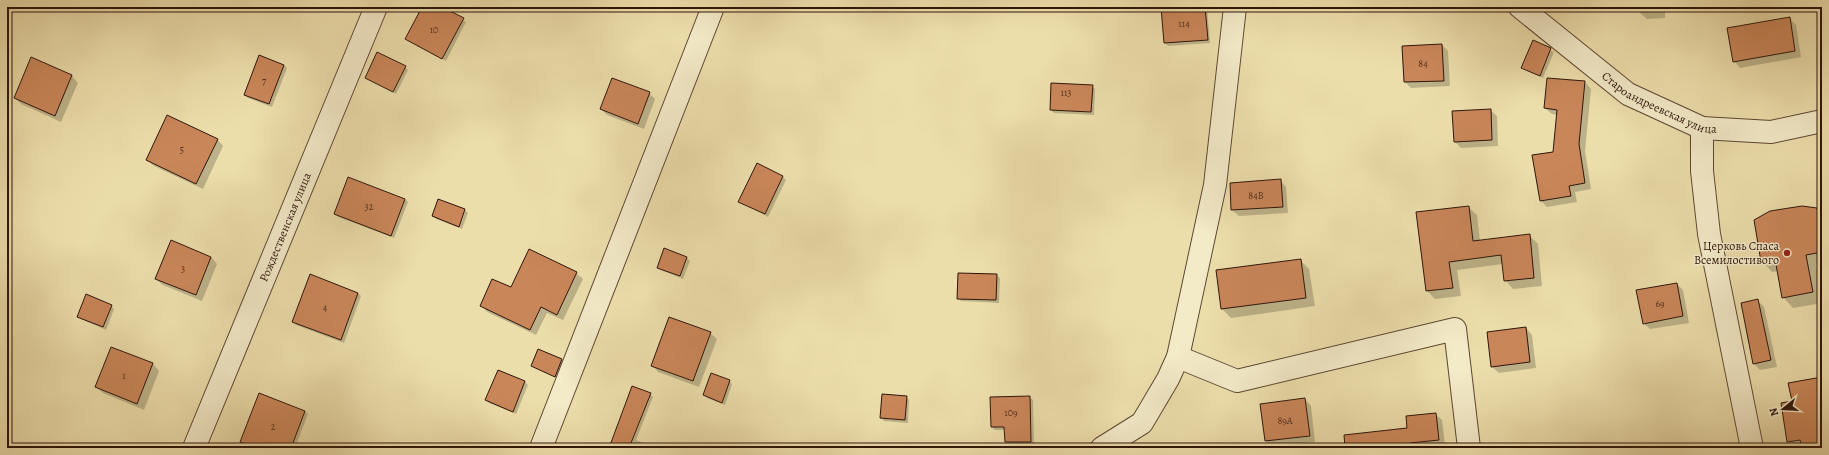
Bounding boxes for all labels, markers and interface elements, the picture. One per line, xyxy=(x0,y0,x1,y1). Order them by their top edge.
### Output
house number: 114 xyxy=(1178,17,1190,30)
house number: 10 xyxy=(430,23,438,36)
house number: 84 xyxy=(1418,57,1428,70)
street label: Староандреевская улица xyxy=(1598,68,1718,137)
house number: 7 xyxy=(262,74,267,87)
house number: 113 xyxy=(1061,86,1072,99)
house number: 5 xyxy=(180,143,184,156)
street label: Рождественская улица xyxy=(256,170,315,284)
house number: 84В xyxy=(1248,189,1264,202)
house number: 32 xyxy=(365,200,374,213)
place label: Церковь Спаса Всемилостивого xyxy=(1694,238,1779,268)
marker: Церковь Спаса Всемилостивого xyxy=(1782,248,1792,258)
house number: 3 xyxy=(181,262,185,275)
house number: 69 xyxy=(1655,297,1665,310)
house number: 4 xyxy=(323,301,328,314)
house number: 1 xyxy=(122,369,126,382)
north arrow xyxy=(1763,389,1803,429)
house number: 109 xyxy=(1004,406,1018,419)
text: N xyxy=(1766,406,1782,418)
house number: 89А xyxy=(1277,414,1293,427)
house number: 2 xyxy=(271,420,276,433)

